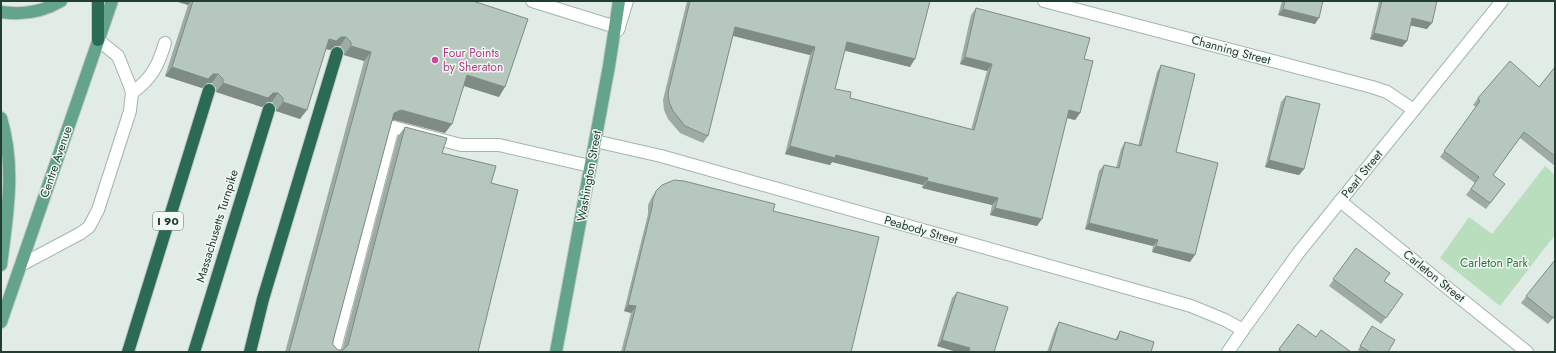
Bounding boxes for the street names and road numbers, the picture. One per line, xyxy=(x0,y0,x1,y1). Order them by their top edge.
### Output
street label: Channing Street xyxy=(1189,31,1273,69)
street label: Centre Avenue xyxy=(35,124,77,200)
street label: Washington Street xyxy=(572,129,606,223)
street label: Pearl Street xyxy=(1337,146,1387,202)
street label: Massachusetts Turnpike xyxy=(191,167,243,285)
street label: Peabody Street xyxy=(882,211,960,249)
road number: I 90 xyxy=(153,212,183,230)
street label: Carleton Street xyxy=(1399,245,1469,307)

